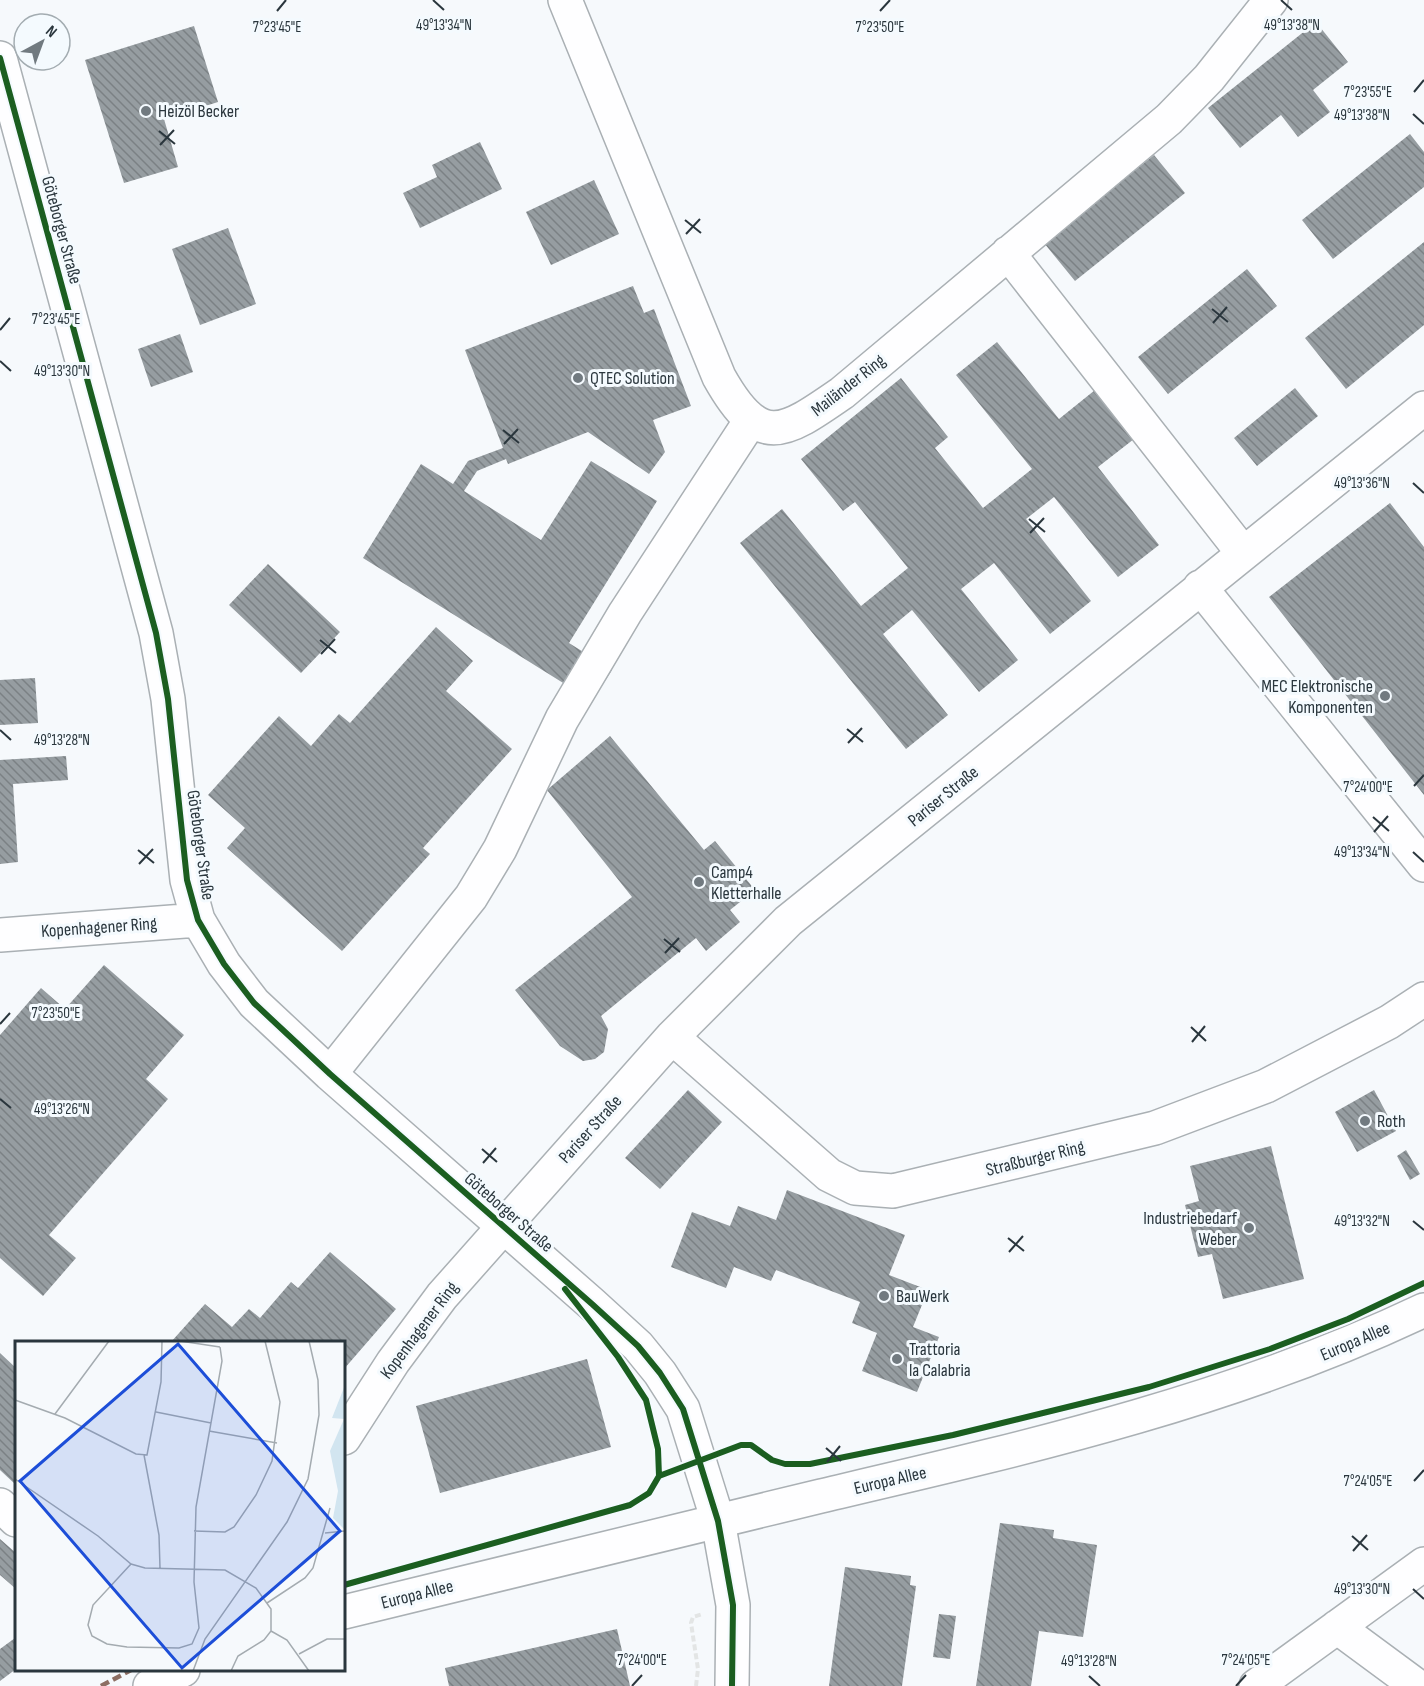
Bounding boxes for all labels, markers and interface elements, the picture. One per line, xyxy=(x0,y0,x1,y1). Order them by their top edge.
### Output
north arrow xyxy=(12,12,72,72)
text: 49°13'34"N xyxy=(416,16,472,35)
text: 49°13'38"N xyxy=(1264,16,1320,35)
text: 7°23'45"E xyxy=(253,18,301,37)
text: 7°23'50"E xyxy=(855,18,905,37)
text: N xyxy=(41,22,60,42)
text: 7°23'55"E xyxy=(1344,83,1392,102)
place label: Heizöl Becker xyxy=(158,101,239,122)
marker: Heizöl Becker xyxy=(139,104,153,118)
text: 49°13'38"N xyxy=(1334,106,1390,125)
street label: Göteborger Straße xyxy=(37,174,86,286)
text: 7°23'45"E xyxy=(32,310,80,329)
street label: Mailänder Ring xyxy=(807,350,890,421)
text: 49°13'30"N xyxy=(34,362,90,381)
place label: QTEC Solution xyxy=(590,368,675,389)
marker: QTEC Solution xyxy=(571,371,585,385)
text: 49°13'36"N xyxy=(1334,474,1390,493)
place label: MEC Elektronische Komponenten xyxy=(1261,676,1373,718)
marker: MEC Elektronische Komponenten xyxy=(1378,689,1392,703)
text: 49°13'28"N xyxy=(34,731,90,750)
street label: Pariser Straße xyxy=(904,762,983,831)
text: 7°24'00"E xyxy=(1343,778,1393,797)
street label: Göteborger Straße xyxy=(182,789,219,901)
text: 49°13'34"N xyxy=(1334,843,1390,862)
place label: Camp4 Kletterhalle xyxy=(711,862,782,904)
marker: Camp4 Kletterhalle xyxy=(692,875,706,889)
street label: Kopenhagener Ring xyxy=(40,913,158,942)
text: 7°23'50"E xyxy=(31,1004,81,1023)
street label: Pariser Straße xyxy=(554,1091,626,1168)
text: 49°13'26"N xyxy=(34,1100,90,1119)
place label: Roth xyxy=(1377,1111,1406,1132)
marker: Roth xyxy=(1358,1114,1372,1128)
street label: Straßburger Ring xyxy=(983,1136,1087,1181)
street label: Göteborger Straße xyxy=(460,1168,557,1257)
place label: Industriebedarf Weber xyxy=(1143,1208,1238,1250)
text: 49°13'32"N xyxy=(1334,1212,1390,1231)
marker: Industriebedarf Weber xyxy=(1242,1221,1256,1235)
street label: Kopenhagener Ring xyxy=(376,1278,463,1383)
place label: BauWerk xyxy=(896,1286,949,1307)
marker: BauWerk xyxy=(877,1289,891,1303)
street label: Europa Allee xyxy=(1317,1317,1393,1366)
place label: Trattoria la Calabria xyxy=(909,1339,971,1381)
inset map xyxy=(15,1341,345,1671)
marker: Trattoria la Calabria xyxy=(890,1352,904,1366)
street label: Europa Allee xyxy=(852,1462,928,1499)
text: 7°24'05"E xyxy=(1343,1472,1393,1491)
street label: Europa Allee xyxy=(379,1575,455,1614)
text: 49°13'30"N xyxy=(1334,1580,1390,1599)
text: 7°24'00"E xyxy=(617,1651,667,1670)
text: 7°24'05"E xyxy=(1221,1651,1271,1670)
text: 49°13'28"N xyxy=(1061,1652,1117,1671)

